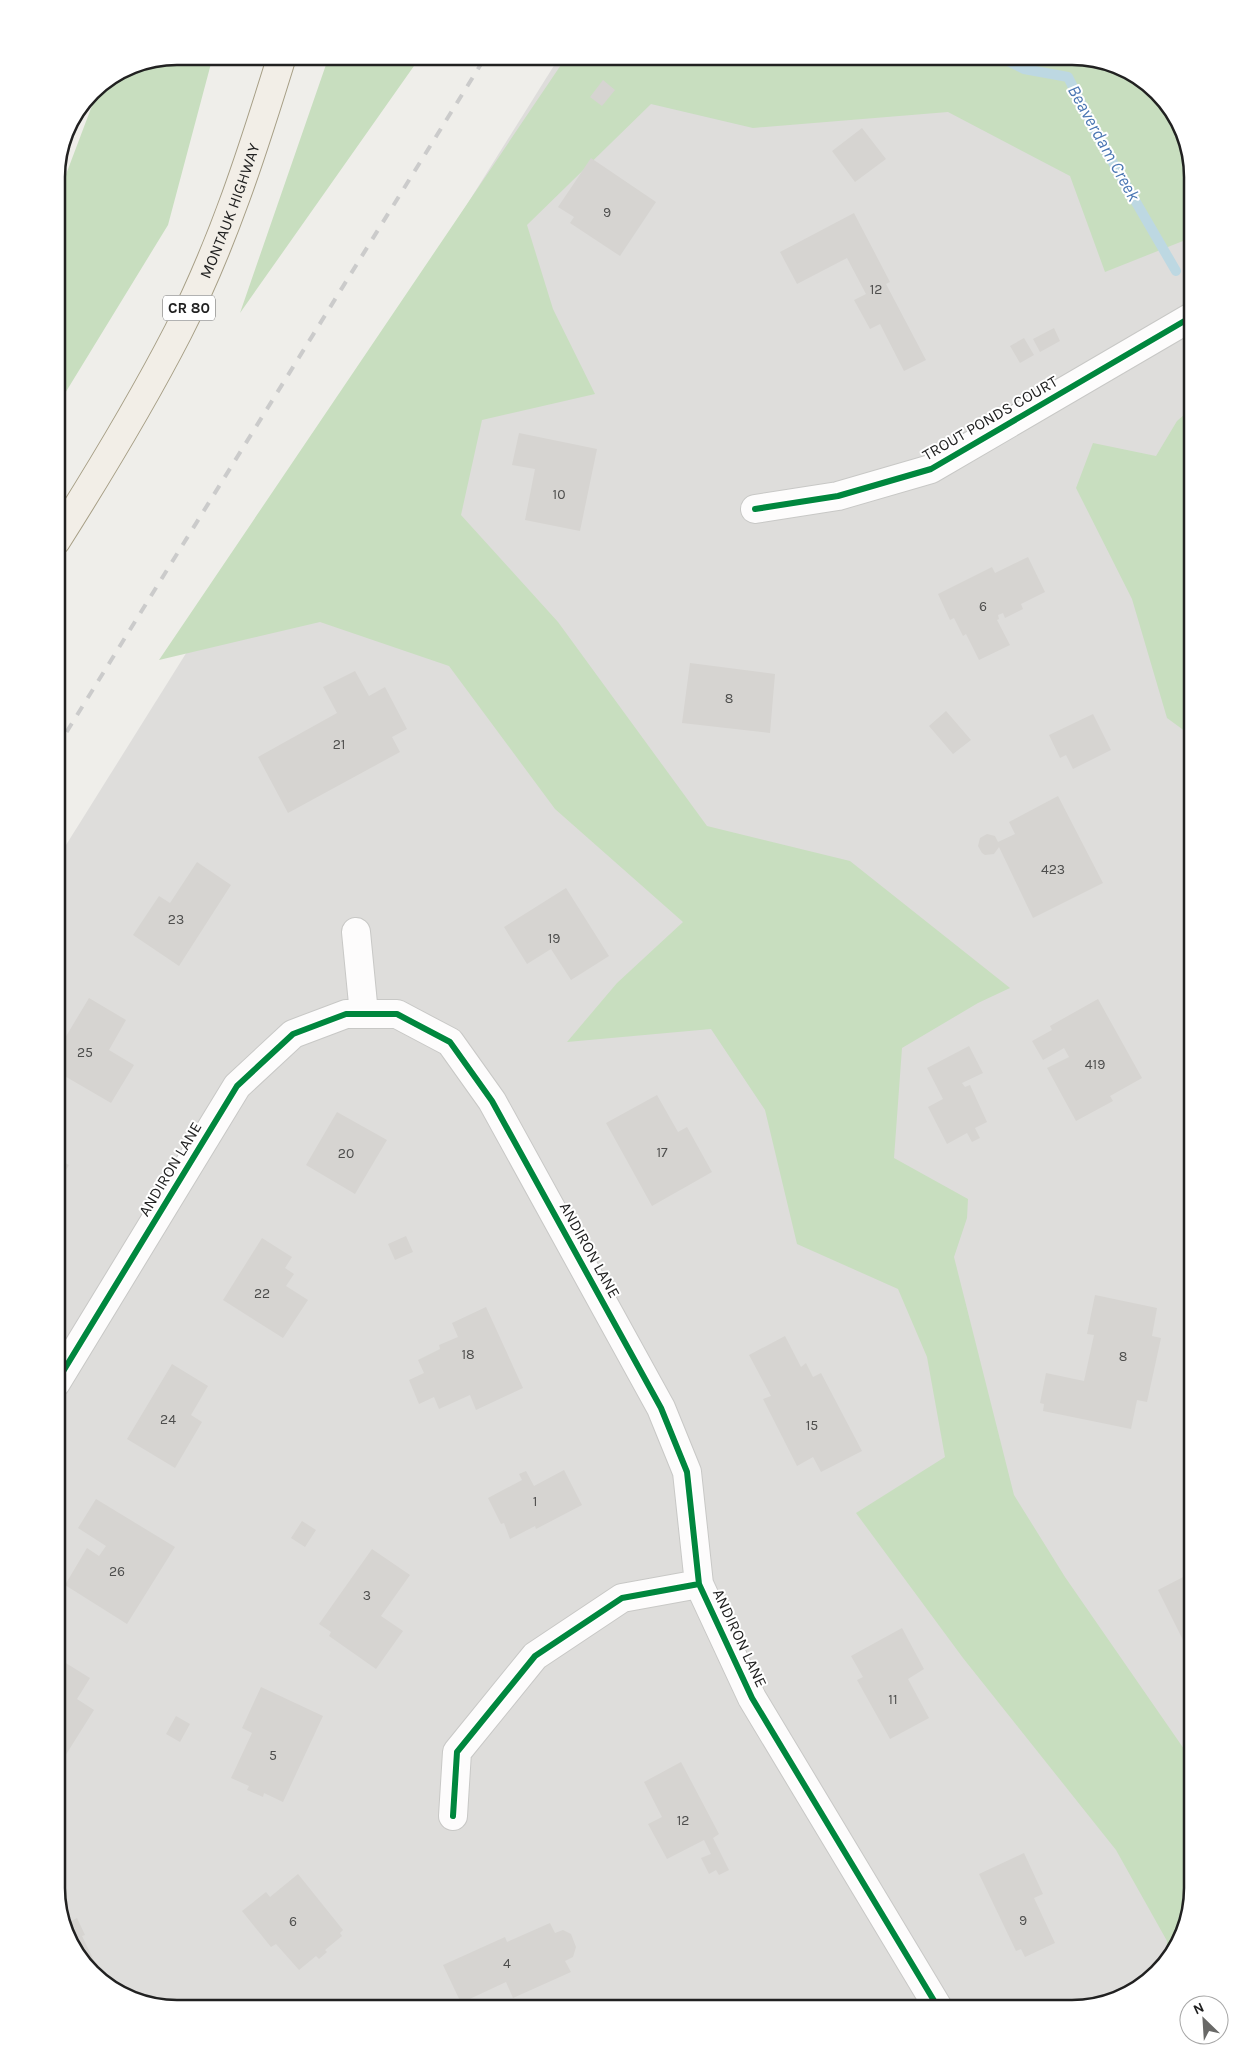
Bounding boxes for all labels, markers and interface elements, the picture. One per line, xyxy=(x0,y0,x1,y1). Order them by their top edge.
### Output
water label: Beaverdam Creek xyxy=(1063,81,1145,206)
street label: MONTAUK HIGHWAY xyxy=(195,140,263,281)
house number: 9 xyxy=(603,204,611,221)
house number: 12 xyxy=(870,281,882,298)
road number: CR 80 xyxy=(163,296,215,320)
street label: TROUT PONDS COURT xyxy=(919,372,1061,464)
house number: 10 xyxy=(553,486,565,503)
house number: 6 xyxy=(979,598,987,615)
house number: 8 xyxy=(725,690,733,707)
house number: 21 xyxy=(333,736,345,753)
house number: 423 xyxy=(1041,861,1065,878)
house number: 23 xyxy=(168,911,184,928)
house number: 19 xyxy=(548,930,560,947)
house number: 25 xyxy=(77,1044,93,1061)
house number: 419 xyxy=(1085,1056,1105,1073)
street label: ANDIRON LANE xyxy=(134,1118,206,1220)
house number: 17 xyxy=(656,1144,668,1161)
house number: 20 xyxy=(338,1145,354,1162)
street label: ANDIRON LANE xyxy=(556,1199,624,1301)
house number: 22 xyxy=(254,1285,270,1302)
house number: 18 xyxy=(461,1346,475,1363)
house number: 8 xyxy=(1119,1348,1127,1365)
house number: 24 xyxy=(160,1411,176,1428)
house number: 15 xyxy=(806,1417,818,1434)
house number: 1 xyxy=(533,1493,537,1510)
house number: 26 xyxy=(109,1563,125,1580)
street label: ANDIRON LANE xyxy=(709,1586,771,1690)
house number: 3 xyxy=(363,1587,371,1604)
house number: 11 xyxy=(888,1691,898,1708)
house number: 5 xyxy=(269,1747,277,1764)
house number: 12 xyxy=(677,1812,689,1829)
house number: 9 xyxy=(1019,1912,1027,1929)
house number: 6 xyxy=(289,1913,297,1930)
house number: 4 xyxy=(503,1955,511,1972)
north arrow xyxy=(1179,1995,1229,2045)
text: N xyxy=(1191,1999,1207,2018)

